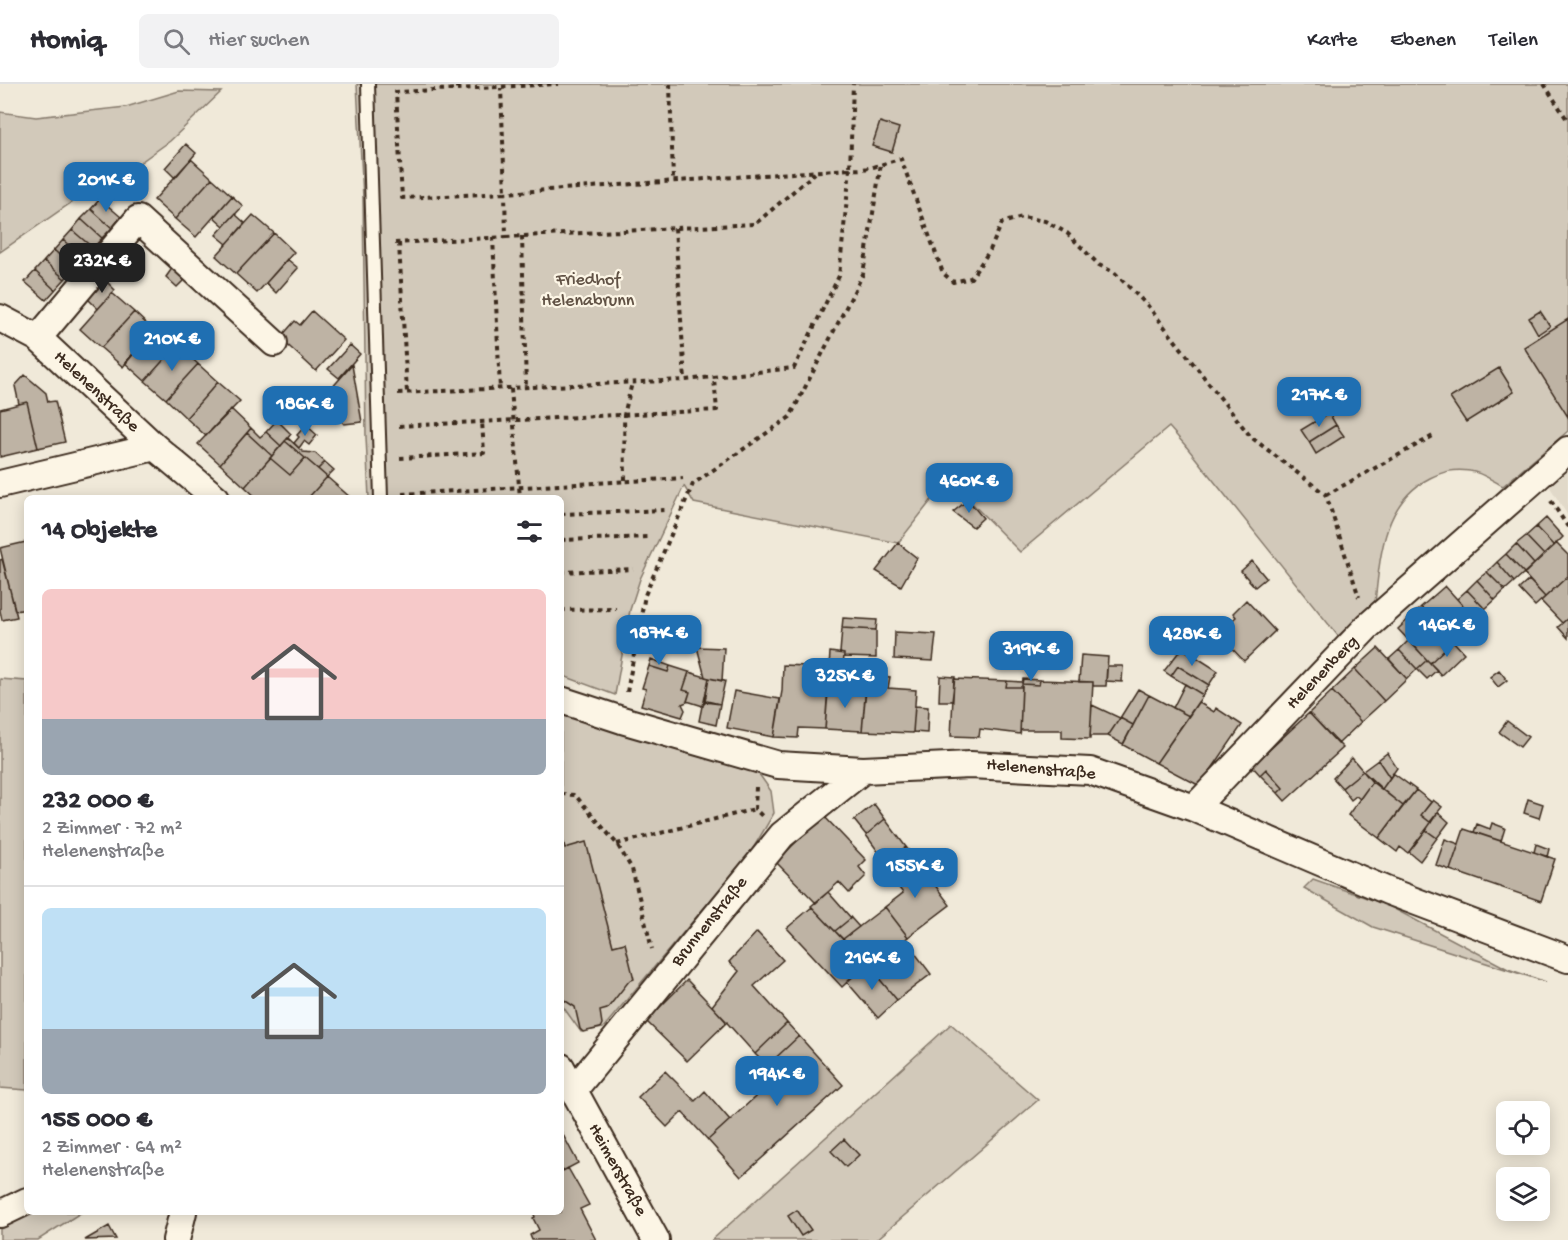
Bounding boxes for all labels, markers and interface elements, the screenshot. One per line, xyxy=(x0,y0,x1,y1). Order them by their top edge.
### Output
search box xyxy=(139,14,559,68)
text: Homiq xyxy=(30,25,103,58)
icon: search xyxy=(160,25,193,58)
text: Hier suchen xyxy=(208,28,309,54)
text: Karte xyxy=(1307,29,1357,54)
text: Ebenen xyxy=(1390,29,1456,54)
text: Teilen xyxy=(1489,29,1538,54)
pin: 201K € xyxy=(57,162,155,213)
text: 201K € xyxy=(78,170,134,193)
pin: 232K € xyxy=(53,243,151,294)
text: 232K € xyxy=(73,251,131,274)
park label: Friedhof Helenabrunn xyxy=(542,270,635,312)
pin: 210K € xyxy=(123,321,221,372)
text: 210K € xyxy=(144,329,200,352)
street label: Helenenstraße xyxy=(49,347,144,438)
pin: 217K € xyxy=(1270,377,1368,428)
text: 217K € xyxy=(1291,385,1347,408)
pin: 186K € xyxy=(256,386,354,437)
text: 186K € xyxy=(277,394,333,417)
pin: 460K € xyxy=(920,463,1018,514)
text: 460K € xyxy=(940,471,998,494)
icon: filters xyxy=(513,515,546,548)
text: 14 Objekte xyxy=(42,516,157,547)
pin: 146K € xyxy=(1398,607,1496,658)
pin: 187K € xyxy=(610,615,708,666)
text: 146K € xyxy=(1419,615,1475,638)
pin: 428K € xyxy=(1143,616,1241,667)
text: 187K € xyxy=(630,623,688,646)
text: 428K € xyxy=(1163,624,1221,647)
icon: home xyxy=(240,628,348,736)
pin: 319K € xyxy=(982,631,1080,682)
street label: Helenenberg xyxy=(1283,632,1363,714)
text: 319K € xyxy=(1003,639,1059,662)
pin: 325K € xyxy=(796,658,894,709)
text: 325K € xyxy=(816,666,874,689)
street label: Helenenstraße xyxy=(985,755,1097,785)
text: 232 000 € xyxy=(42,787,153,818)
text: 2 Zimmer · 72 m² xyxy=(42,818,182,841)
text: Helenenstraße xyxy=(42,841,164,864)
pin: 155K € xyxy=(866,848,964,899)
text: 155K € xyxy=(887,856,943,879)
street label: Brunnenstraße xyxy=(667,872,753,972)
pin: 216K € xyxy=(823,940,921,991)
icon: home xyxy=(240,947,348,1055)
text: 216K € xyxy=(844,948,900,971)
pin: 194K € xyxy=(728,1056,826,1107)
text: 194K € xyxy=(749,1064,805,1087)
map controls xyxy=(1496,1101,1550,1221)
button: locate xyxy=(1496,1101,1550,1155)
text: 155 000 € xyxy=(42,1106,152,1137)
street label: Heimerstraße xyxy=(583,1120,651,1221)
text: 2 Zimmer · 64 m² xyxy=(42,1137,182,1160)
text: Helenenstraße xyxy=(42,1160,164,1183)
button: layers xyxy=(1496,1167,1550,1221)

